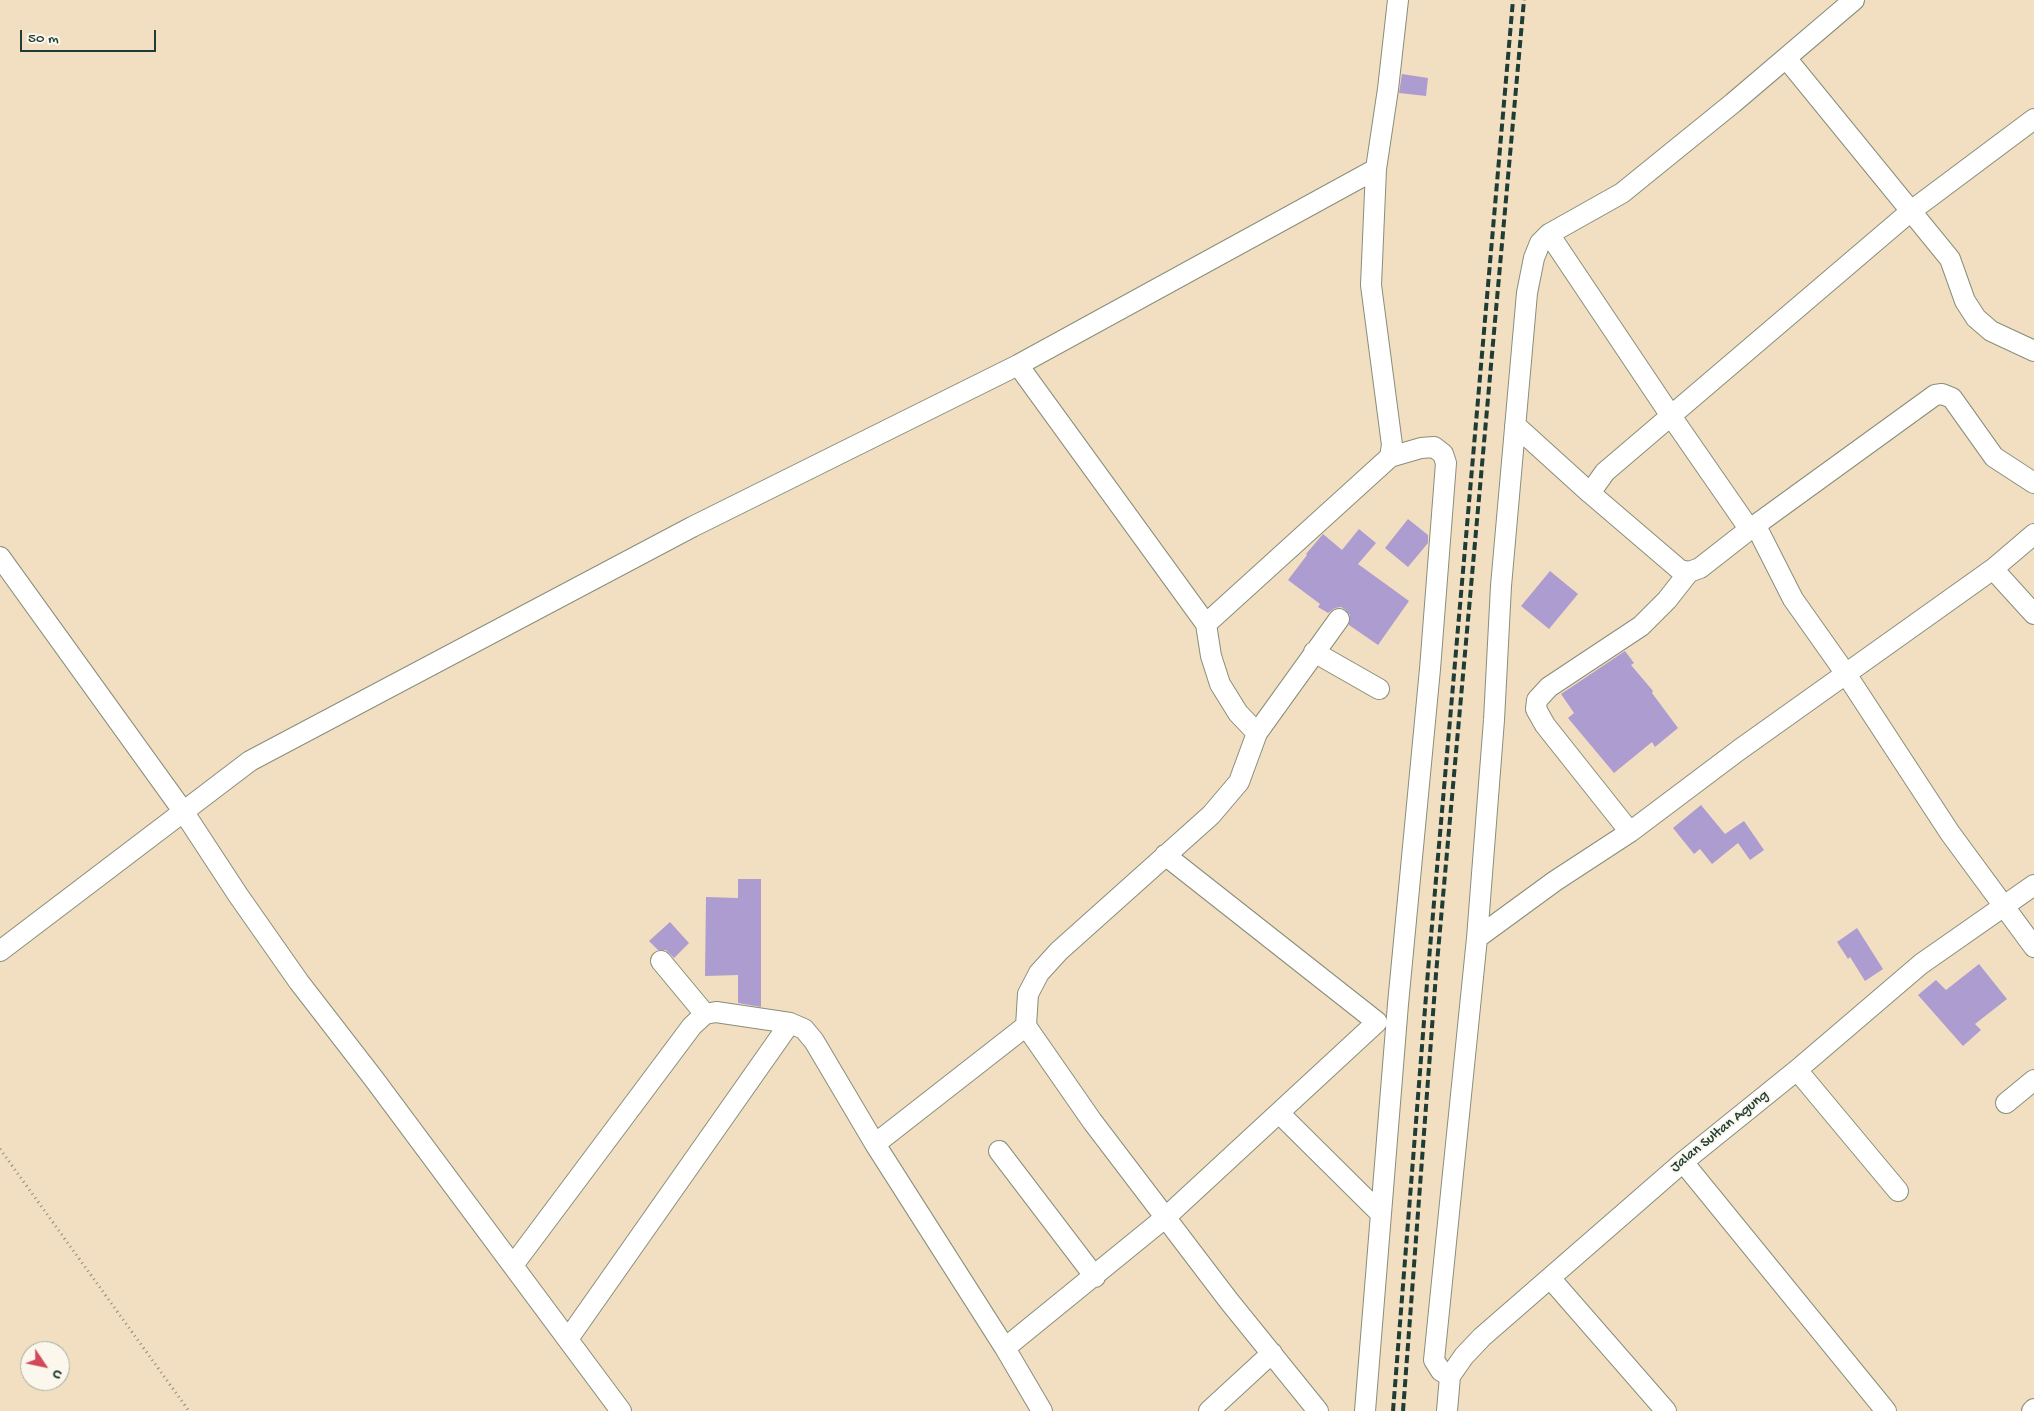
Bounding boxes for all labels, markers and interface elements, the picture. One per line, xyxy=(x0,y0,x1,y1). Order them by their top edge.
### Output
scale bar xyxy=(22,20,159,52)
text: 50 m xyxy=(28,30,59,48)
street label: Jalan Sultan Agung xyxy=(1667,1087,1773,1177)
north arrow xyxy=(20,1341,70,1391)
text: U xyxy=(48,1366,66,1382)

